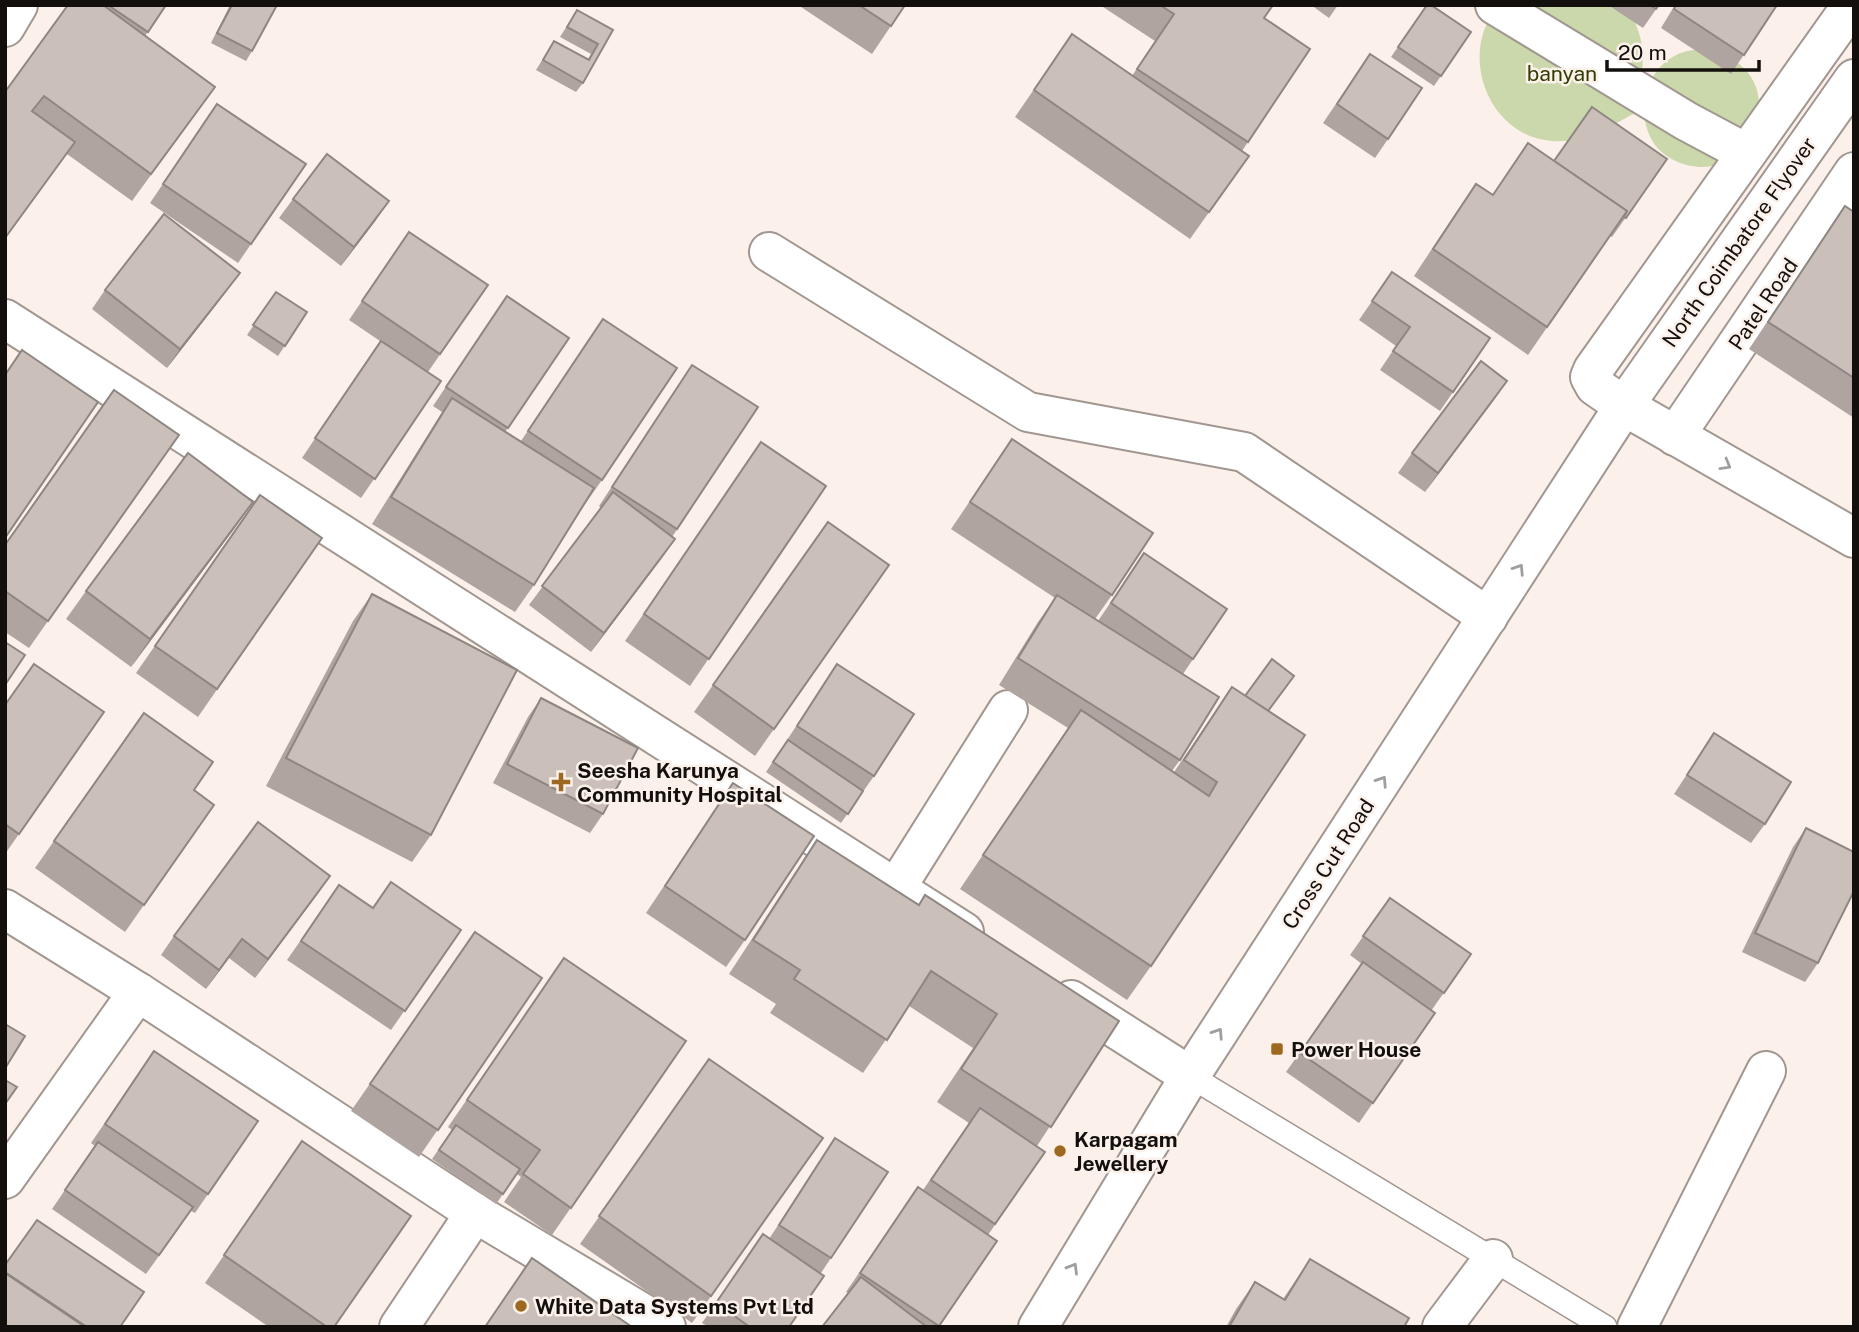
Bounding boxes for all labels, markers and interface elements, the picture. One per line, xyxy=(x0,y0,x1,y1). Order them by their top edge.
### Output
scale bar xyxy=(1607,28,1759,72)
text: 20 m xyxy=(1618,40,1667,65)
park label: banyan xyxy=(1527,61,1597,86)
street label: North Coimbatore Flyover xyxy=(1657,132,1821,352)
street label: Patel Road xyxy=(1723,253,1803,355)
one-way arrow xyxy=(1718,457,1731,470)
one-way arrow xyxy=(1511,564,1523,577)
place label: Seesha Karunya Community Hospital xyxy=(577,758,783,807)
marker: Seesha Karunya Community Hospital xyxy=(551,772,571,792)
one-way arrow xyxy=(1374,775,1387,788)
street label: Cross Cut Road xyxy=(1277,794,1379,934)
one-way arrow xyxy=(1210,1028,1222,1041)
place label: Power House xyxy=(1291,1037,1421,1062)
marker: Power House xyxy=(1269,1041,1285,1057)
place label: Karpagam Jewellery xyxy=(1074,1127,1178,1176)
marker: Karpagam Jewellery xyxy=(1052,1143,1068,1159)
one-way arrow xyxy=(1065,1263,1078,1276)
place label: White Data Systems Pvt Ltd xyxy=(535,1294,814,1319)
marker: White Data Systems Pvt Ltd xyxy=(513,1298,529,1314)

